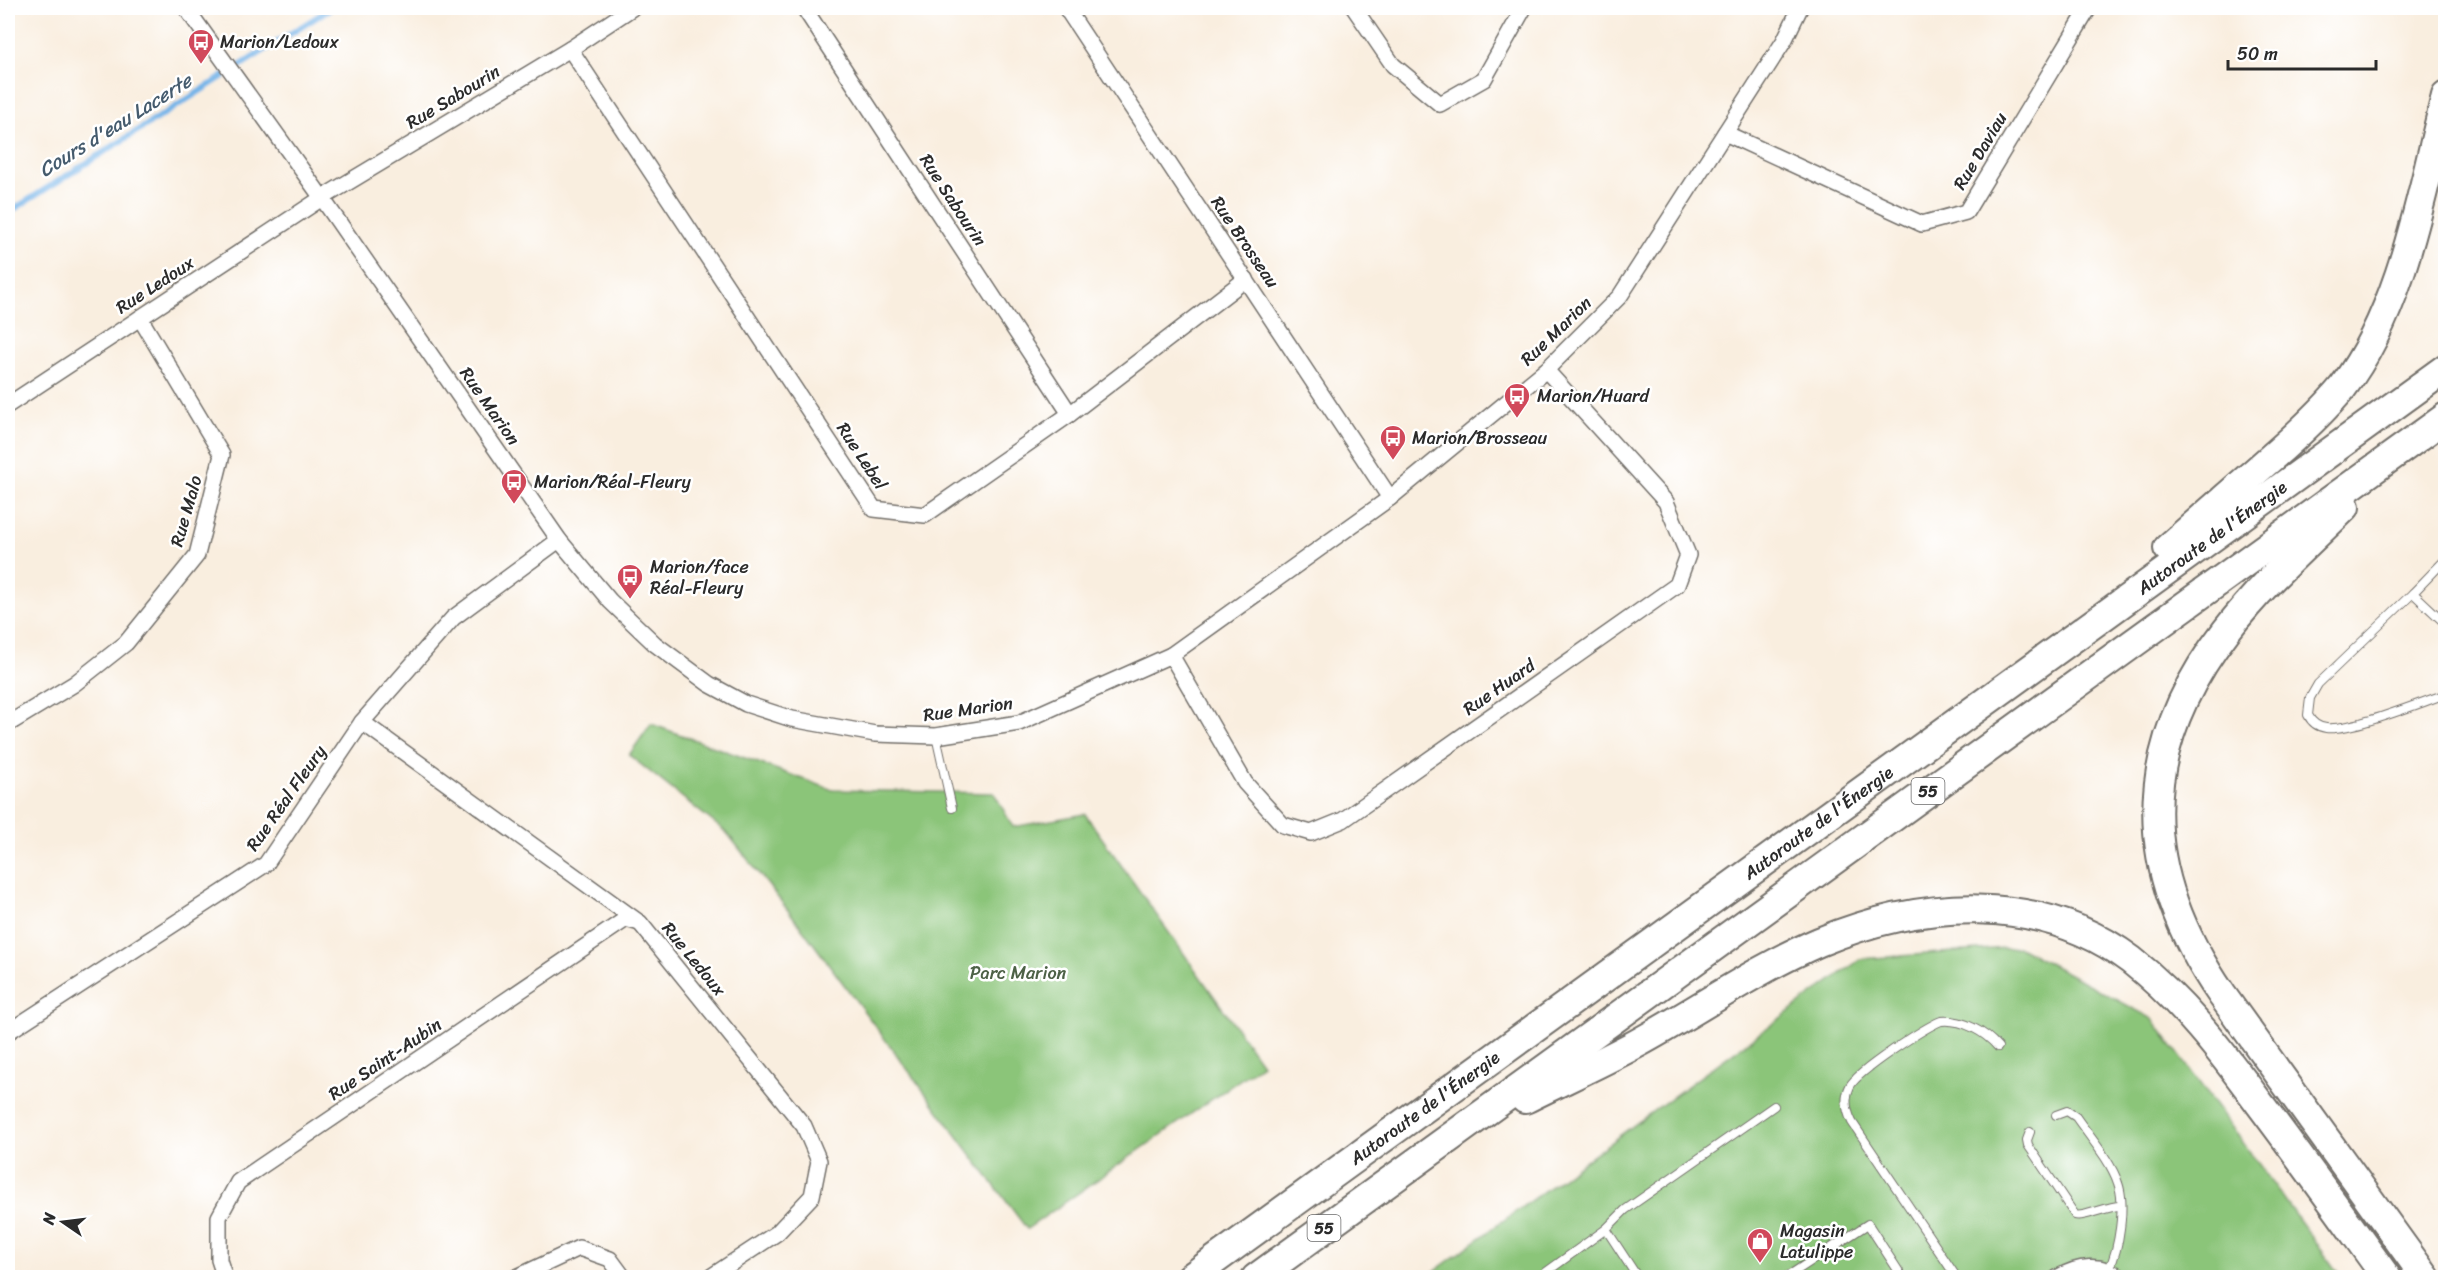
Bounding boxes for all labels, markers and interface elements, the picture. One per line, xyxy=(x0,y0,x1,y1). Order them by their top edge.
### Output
place label: Marion/Ledoux xyxy=(220,26,339,58)
bus stop icon: Marion/Ledoux xyxy=(186,27,216,65)
scale bar xyxy=(2228,33,2376,71)
text: 50 m xyxy=(2237,38,2278,70)
street label: Rue Sabourin xyxy=(399,56,507,138)
water label: Cours d'eau Lacerte xyxy=(31,63,200,187)
street label: Rue Daviau xyxy=(1944,105,2016,196)
street label: Rue Sabourin xyxy=(911,147,995,253)
street label: Rue Brosseau xyxy=(1202,189,1288,295)
street label: Rue Ledoux xyxy=(109,247,202,323)
street label: Rue Marion xyxy=(1512,288,1600,374)
street label: Rue Marion xyxy=(451,360,529,452)
place label: Marion/Huard xyxy=(1537,380,1650,412)
bus stop icon: Marion/Huard xyxy=(1502,381,1532,419)
street label: Rue Lebel xyxy=(828,416,897,497)
place label: Marion/Brosseau xyxy=(1412,422,1547,454)
bus stop icon: Marion/Brosseau xyxy=(1378,423,1408,461)
place label: Marion/Réal-Fleury xyxy=(534,466,692,498)
bus stop icon: Marion/Réal-Fleury xyxy=(499,467,529,505)
street label: Rue Malo xyxy=(161,471,211,551)
street label: Autoroute de l'Énergie xyxy=(2129,472,2294,604)
place label: Marion/face Réal-Fleury xyxy=(650,551,749,604)
bus stop icon: Marion/face Réal-Fleury xyxy=(615,562,645,600)
street label: Rue Huard xyxy=(1456,649,1543,724)
street label: Rue Marion xyxy=(921,687,1015,731)
street label: Rue Réal Fleury xyxy=(237,737,335,858)
street label: Autoroute de l'Énergie xyxy=(1735,757,1901,889)
road number: 55 xyxy=(1912,778,1944,804)
street label: Rue Ledoux xyxy=(654,914,735,1004)
park label: Parc Marion xyxy=(970,957,1067,989)
street label: Rue Saint-Aubin xyxy=(322,1009,449,1109)
street label: Autoroute de l'Énergie xyxy=(1342,1042,1507,1174)
north arrow xyxy=(33,1192,93,1252)
text: N xyxy=(33,1209,65,1228)
road number: 55 xyxy=(1308,1215,1340,1241)
place label: Magasin Latulippe xyxy=(1780,1215,1853,1268)
shop icon: Magasin Latulippe xyxy=(1745,1226,1775,1264)

